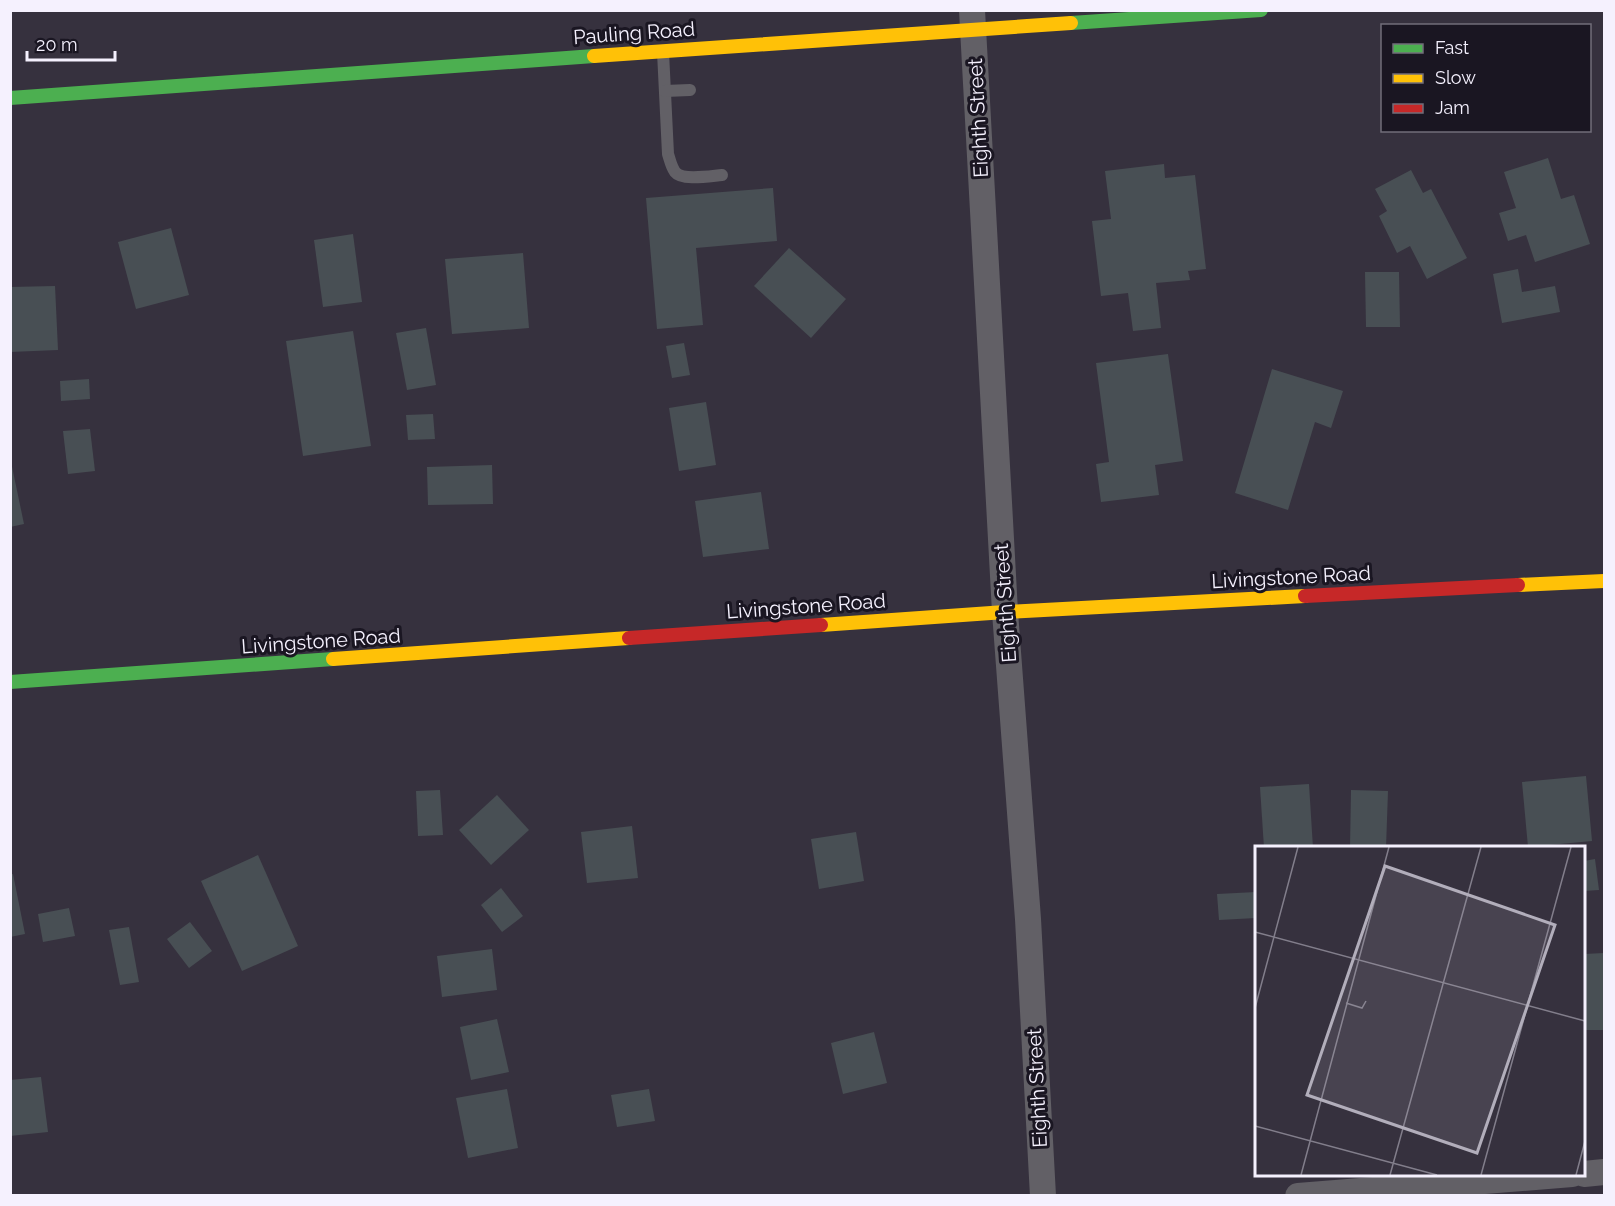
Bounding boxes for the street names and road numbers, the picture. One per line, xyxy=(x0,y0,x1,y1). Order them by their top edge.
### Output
street label: Pauling Road xyxy=(572,17,696,49)
street label: Eighth Street xyxy=(963,57,993,178)
street label: Eighth Street xyxy=(989,542,1021,663)
street label: Livingstone Road xyxy=(1211,561,1371,593)
street label: Livingstone Road xyxy=(726,588,886,624)
street label: Livingstone Road xyxy=(241,623,401,659)
street label: Eighth Street xyxy=(1022,1027,1052,1148)

